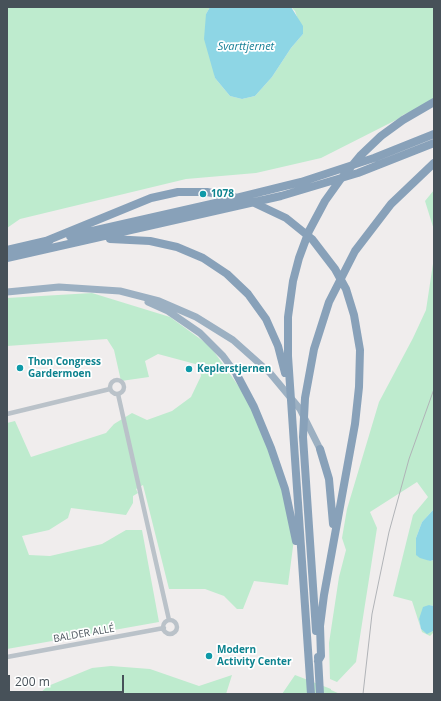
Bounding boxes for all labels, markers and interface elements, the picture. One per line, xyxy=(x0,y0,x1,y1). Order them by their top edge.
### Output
water label: Svarttjernet xyxy=(218,40,274,54)
place label: 1078 xyxy=(211,188,234,200)
marker: 1078 xyxy=(198,189,208,199)
place label: Thon Congress Gardermoen xyxy=(28,356,101,380)
marker: Thon Congress Gardermoen xyxy=(15,363,25,373)
place label: Keplerstjernen xyxy=(197,363,271,375)
marker: Keplerstjernen xyxy=(184,364,194,374)
street label: BALDER ALLÉ xyxy=(52,623,116,645)
place label: Modern Activity Center xyxy=(217,644,291,668)
marker: Modern Activity Center xyxy=(204,651,214,661)
scale bar xyxy=(10,667,126,693)
text: 200 m xyxy=(15,673,50,690)

